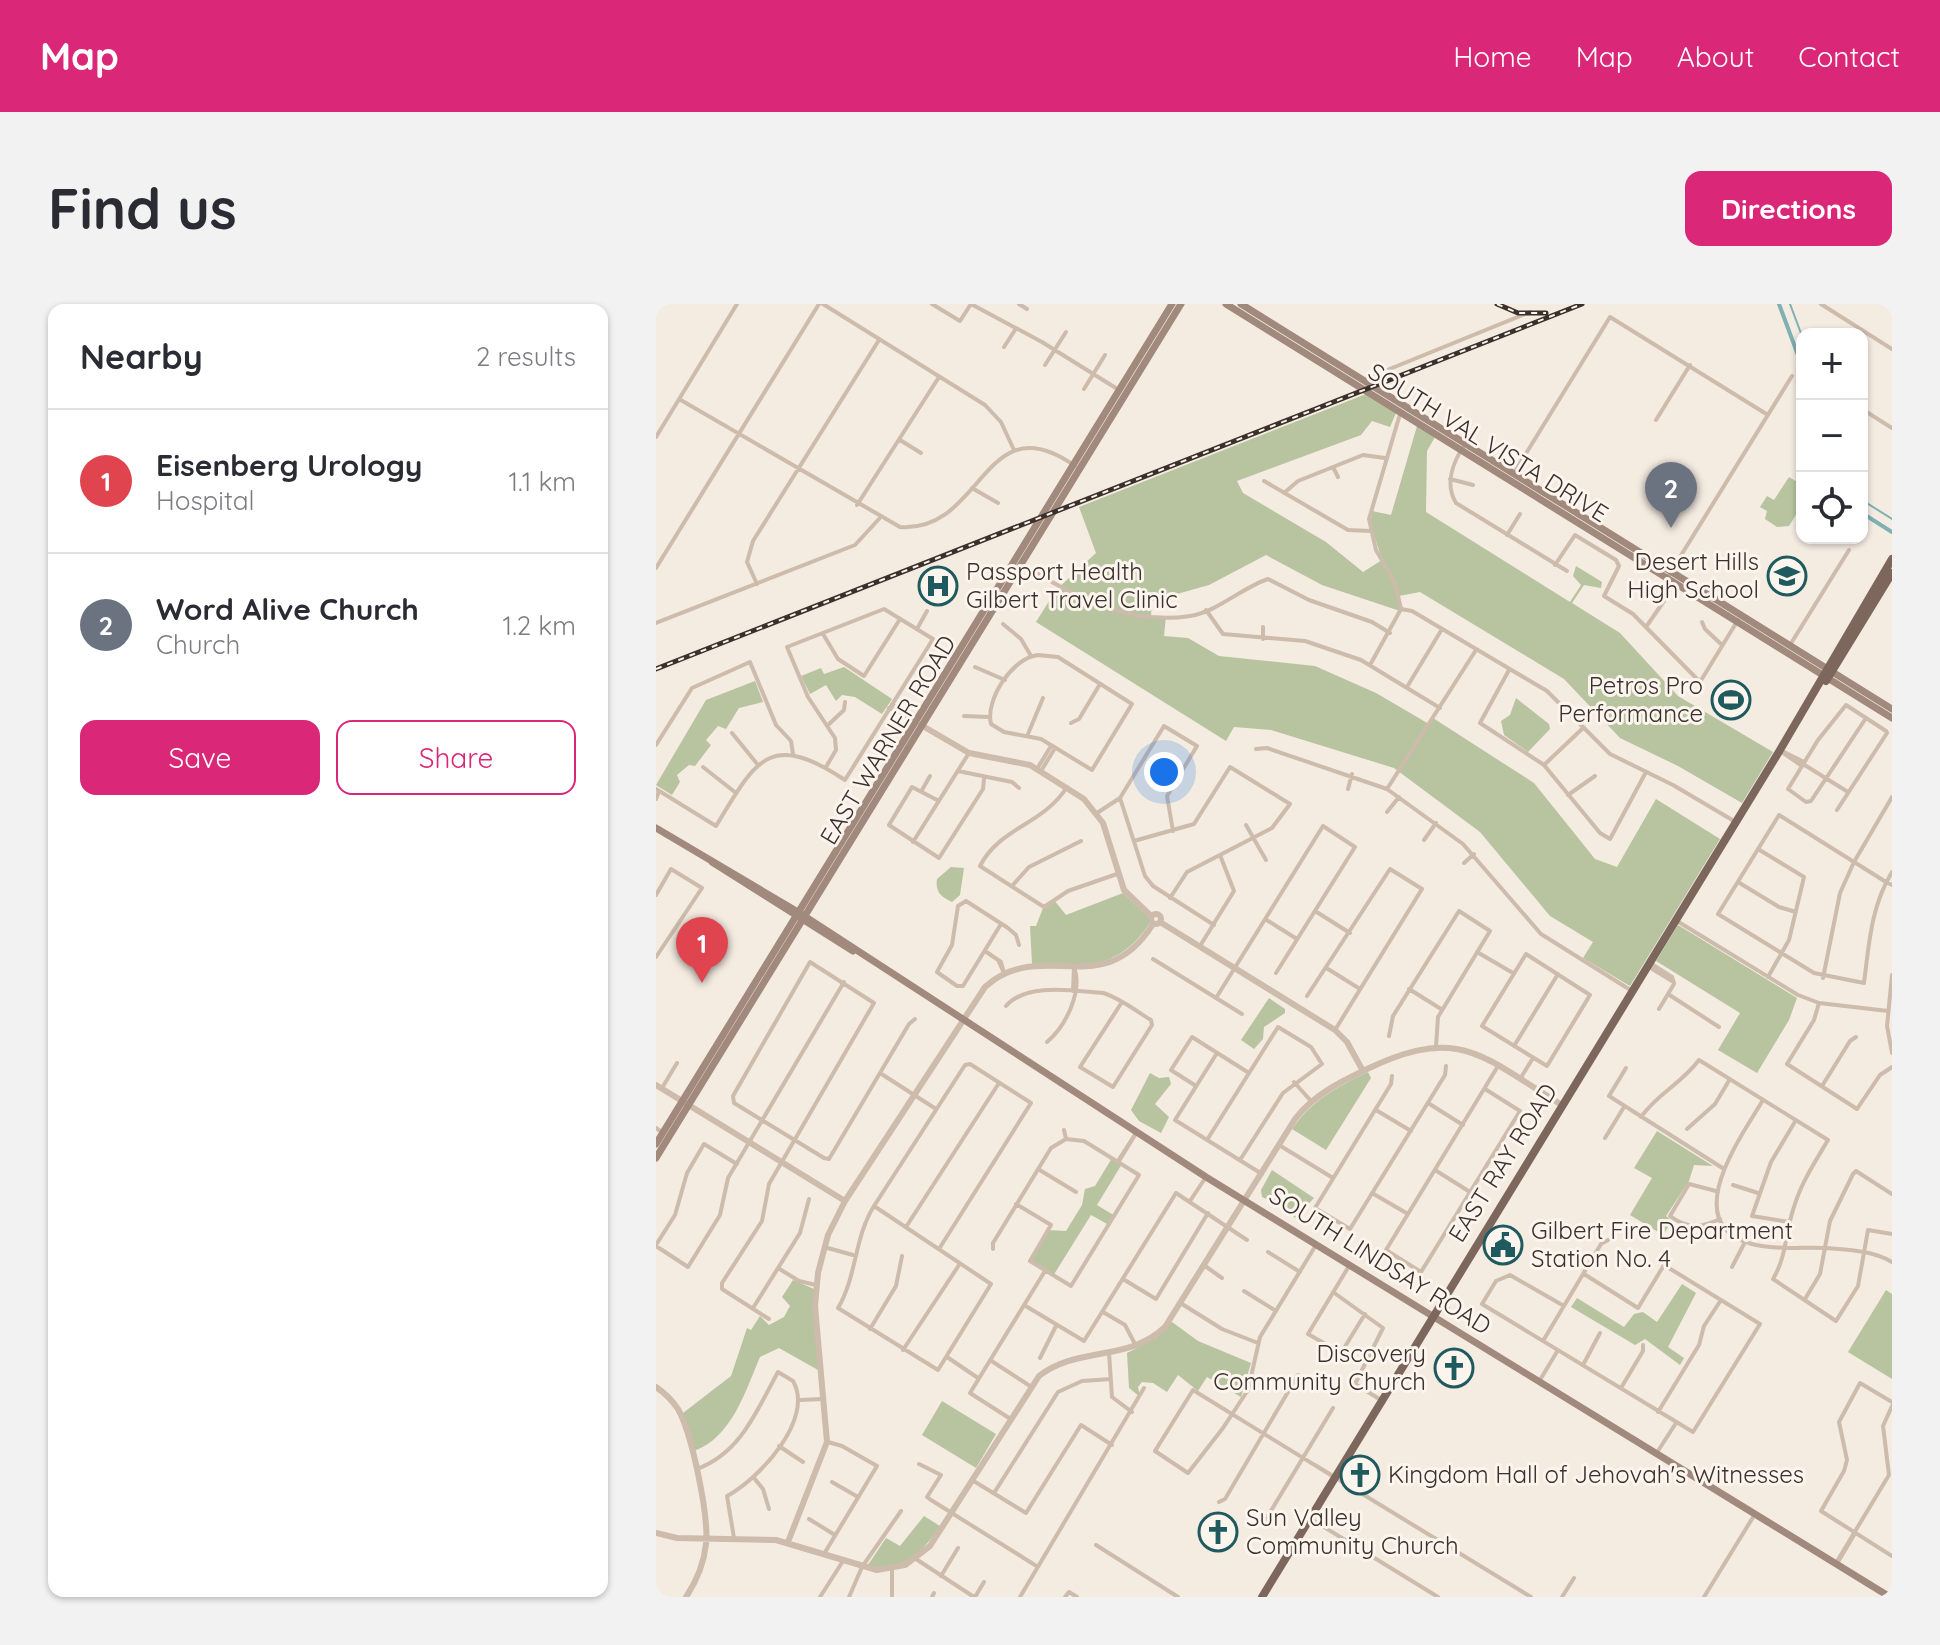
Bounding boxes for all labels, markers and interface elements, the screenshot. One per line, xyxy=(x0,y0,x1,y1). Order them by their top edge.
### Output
text: Map xyxy=(40,32,119,80)
text: Home xyxy=(1453,39,1532,74)
text: Map xyxy=(1576,39,1633,74)
text: About xyxy=(1677,39,1754,74)
text: Contact xyxy=(1798,39,1900,74)
button: Directions xyxy=(1685,171,1892,246)
text: Find us xyxy=(48,173,237,243)
map controls xyxy=(1796,328,1868,544)
button: + xyxy=(1796,328,1868,400)
text: Nearby xyxy=(80,335,203,378)
text: 2 results xyxy=(476,340,576,373)
street label: SOUTH VAL VISTA DRIVE xyxy=(1363,356,1614,528)
button: − xyxy=(1796,400,1868,472)
text: Eisenberg Urology xyxy=(156,446,422,484)
pin: 2 xyxy=(1645,462,1697,528)
text: 1 xyxy=(101,465,111,498)
text: 1.1 km xyxy=(508,465,576,498)
button: locate xyxy=(1796,472,1868,544)
text: Hospital xyxy=(156,484,255,517)
place label: Desert Hills High School xyxy=(1627,546,1759,604)
school or university icon: Desert Hills High School xyxy=(1766,555,1808,597)
place label: Passport Health Gilbert Travel Clinic xyxy=(966,556,1178,614)
hospital icon: Passport Health Gilbert Travel Clinic xyxy=(917,565,959,607)
text: Word Alive Church xyxy=(156,590,419,628)
text: 2 xyxy=(99,609,113,642)
text: 1.2 km xyxy=(503,609,576,642)
text: Church xyxy=(156,628,240,661)
street label: EAST WARNER ROAD xyxy=(813,630,961,849)
place label: Petros Pro Performance xyxy=(1558,670,1703,728)
sports icon: Petros Pro Performance xyxy=(1710,679,1752,721)
button: Save xyxy=(80,720,320,795)
button: Share xyxy=(336,720,576,795)
your location xyxy=(1144,752,1184,792)
pin: 1 xyxy=(676,917,728,983)
street label: EAST RAY ROAD xyxy=(1441,1078,1563,1247)
street label: SOUTH LINDSAY ROAD xyxy=(1264,1180,1497,1341)
place label: Gilbert Fire Department Station No. 4 xyxy=(1531,1215,1793,1273)
public building icon: Gilbert Fire Department Station No. 4 xyxy=(1482,1224,1524,1266)
place label: Discovery Community Church xyxy=(1213,1338,1426,1396)
church icon: Discovery Community Church xyxy=(1433,1347,1475,1389)
church icon: Kingdom Hall of Jehovah's Witnesses xyxy=(1339,1454,1381,1496)
place label: Kingdom Hall of Jehovah's Witnesses xyxy=(1388,1459,1804,1489)
place label: Sun Valley Community Church xyxy=(1246,1502,1459,1560)
church icon: Sun Valley Community Church xyxy=(1197,1511,1239,1553)

